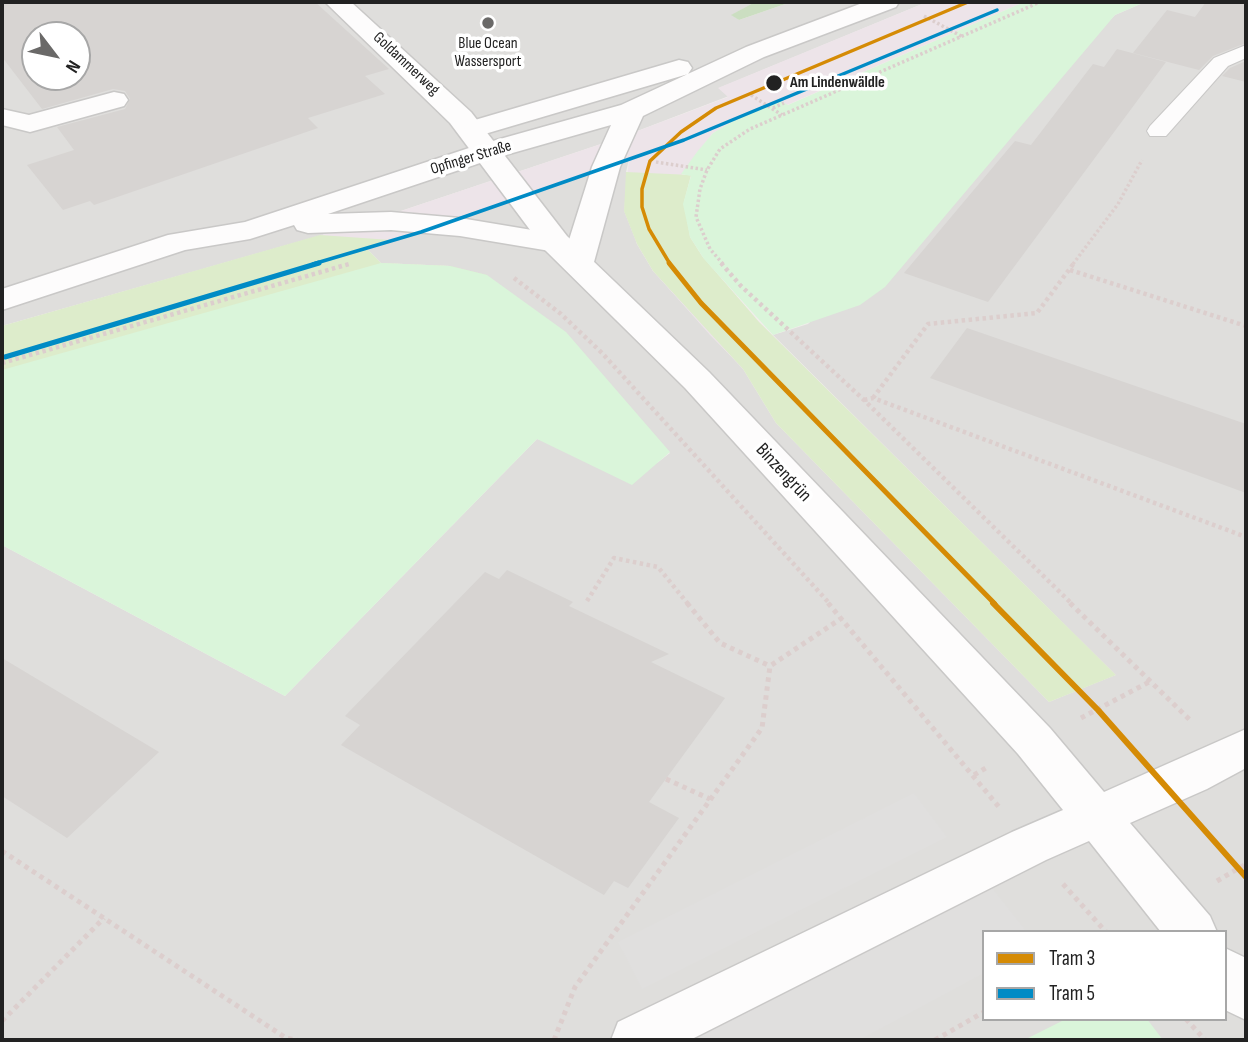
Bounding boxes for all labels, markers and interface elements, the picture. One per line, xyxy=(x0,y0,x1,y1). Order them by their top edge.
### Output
marker: Blue Ocean Wassersport xyxy=(480,15,496,31)
north arrow xyxy=(21,21,91,91)
street label: Goldammerweg xyxy=(369,28,443,100)
place label: Blue Ocean Wassersport xyxy=(455,34,521,72)
text: N xyxy=(60,56,85,77)
marker: Am Lindenwäldle xyxy=(764,73,784,93)
place label: Am Lindenwäldle xyxy=(790,73,885,93)
street label: Opfinger Straße xyxy=(428,137,514,179)
street label: Binzengrün xyxy=(750,439,816,507)
legend xyxy=(982,930,1227,1021)
text: Tram 3 xyxy=(1049,946,1095,971)
text: Tram 5 xyxy=(1049,981,1095,1006)

